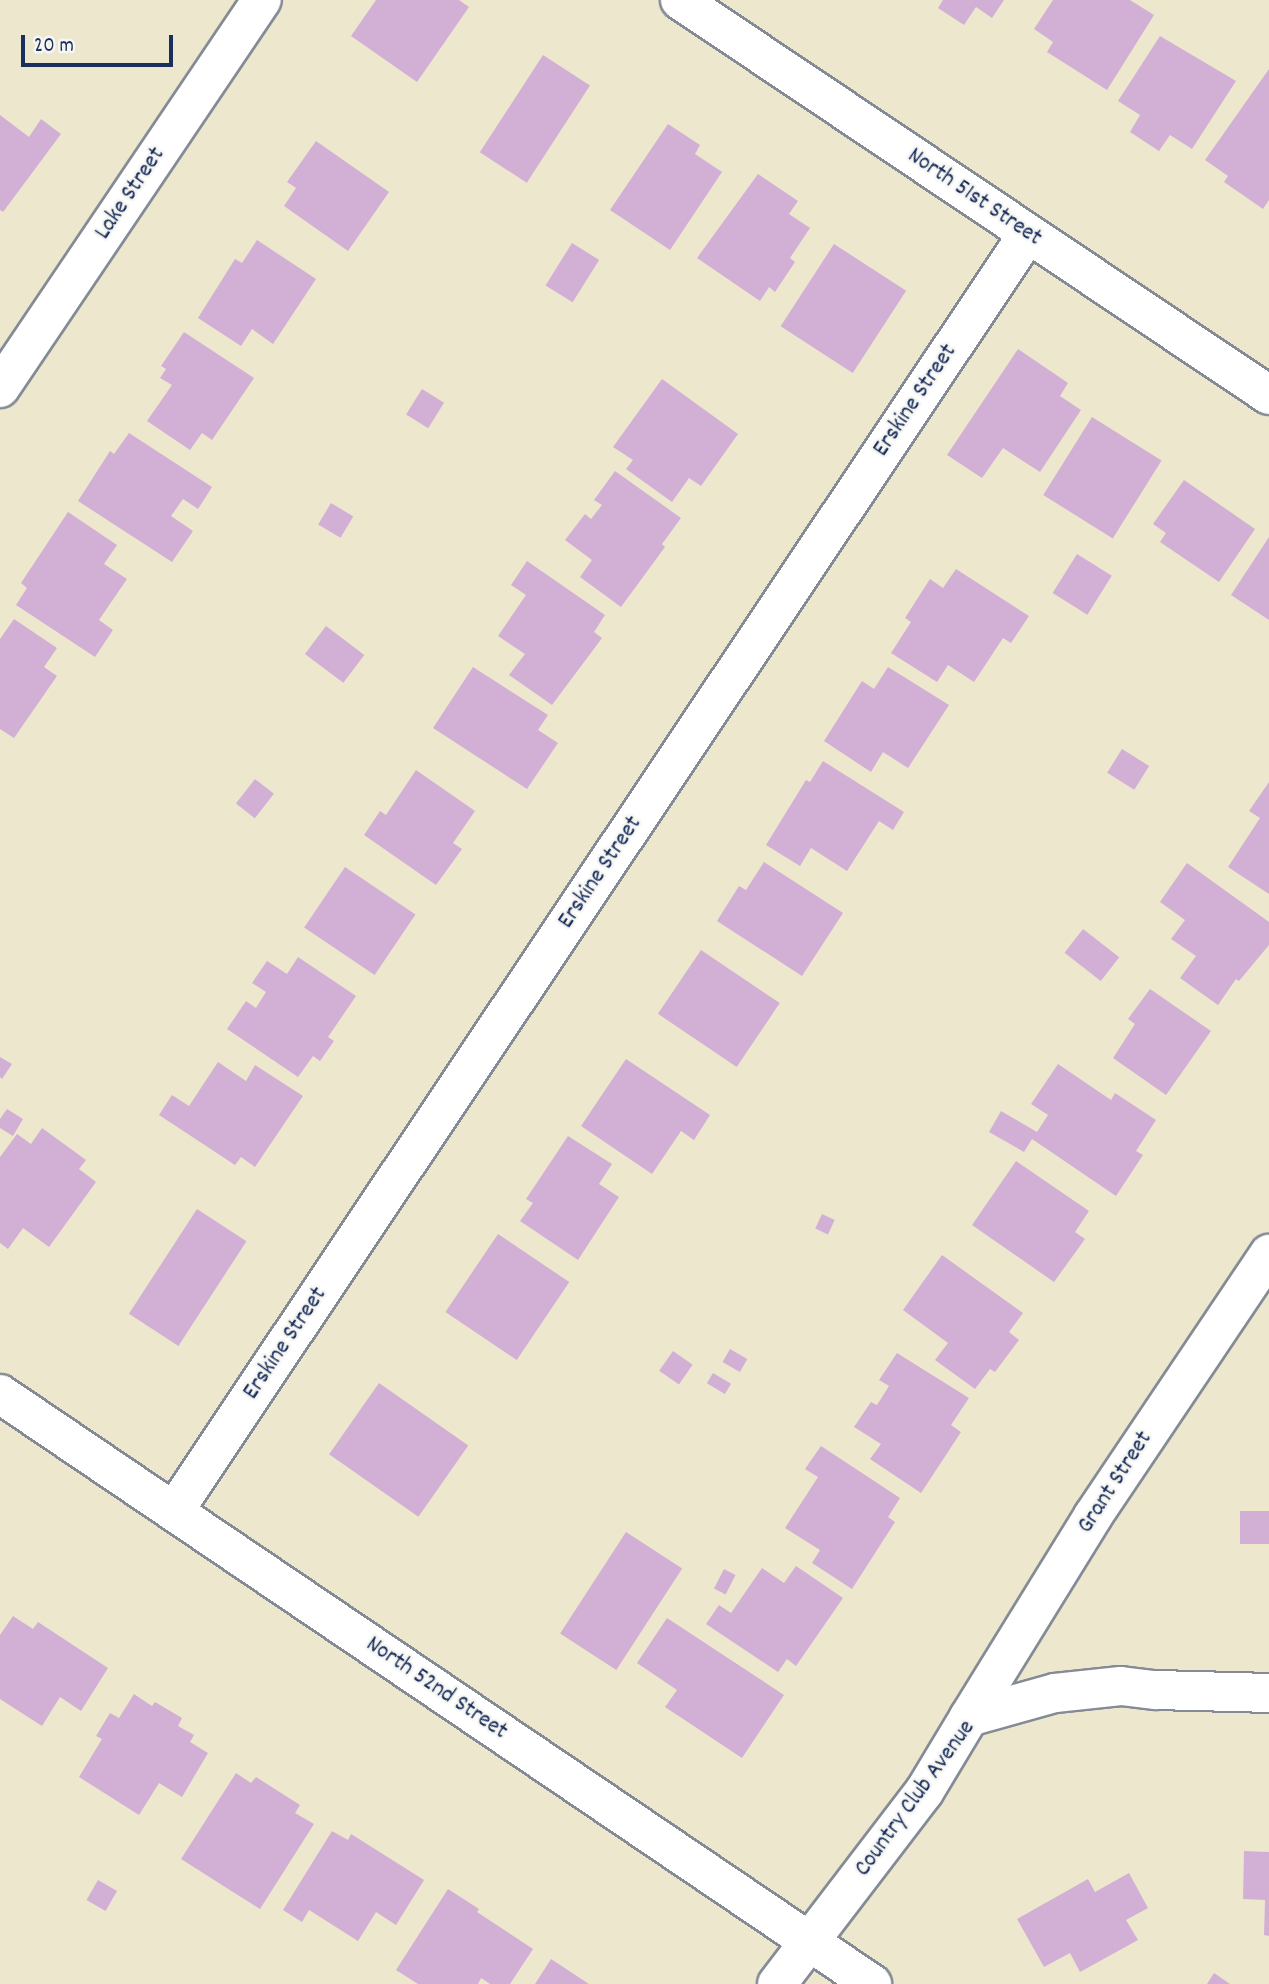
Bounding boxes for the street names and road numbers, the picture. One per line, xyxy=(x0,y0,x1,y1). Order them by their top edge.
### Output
street label: Lake Street xyxy=(90,142,172,246)
street label: North 51st Street xyxy=(901,142,1047,254)
street label: Erskine Street xyxy=(868,339,964,463)
street label: Erskine Street xyxy=(553,811,649,935)
street label: Erskine Street xyxy=(238,1282,334,1406)
street label: Grant Street xyxy=(1072,1426,1160,1540)
street label: North 52nd Street xyxy=(360,1631,512,1747)
street label: Country Club Avenue xyxy=(850,1715,982,1883)

